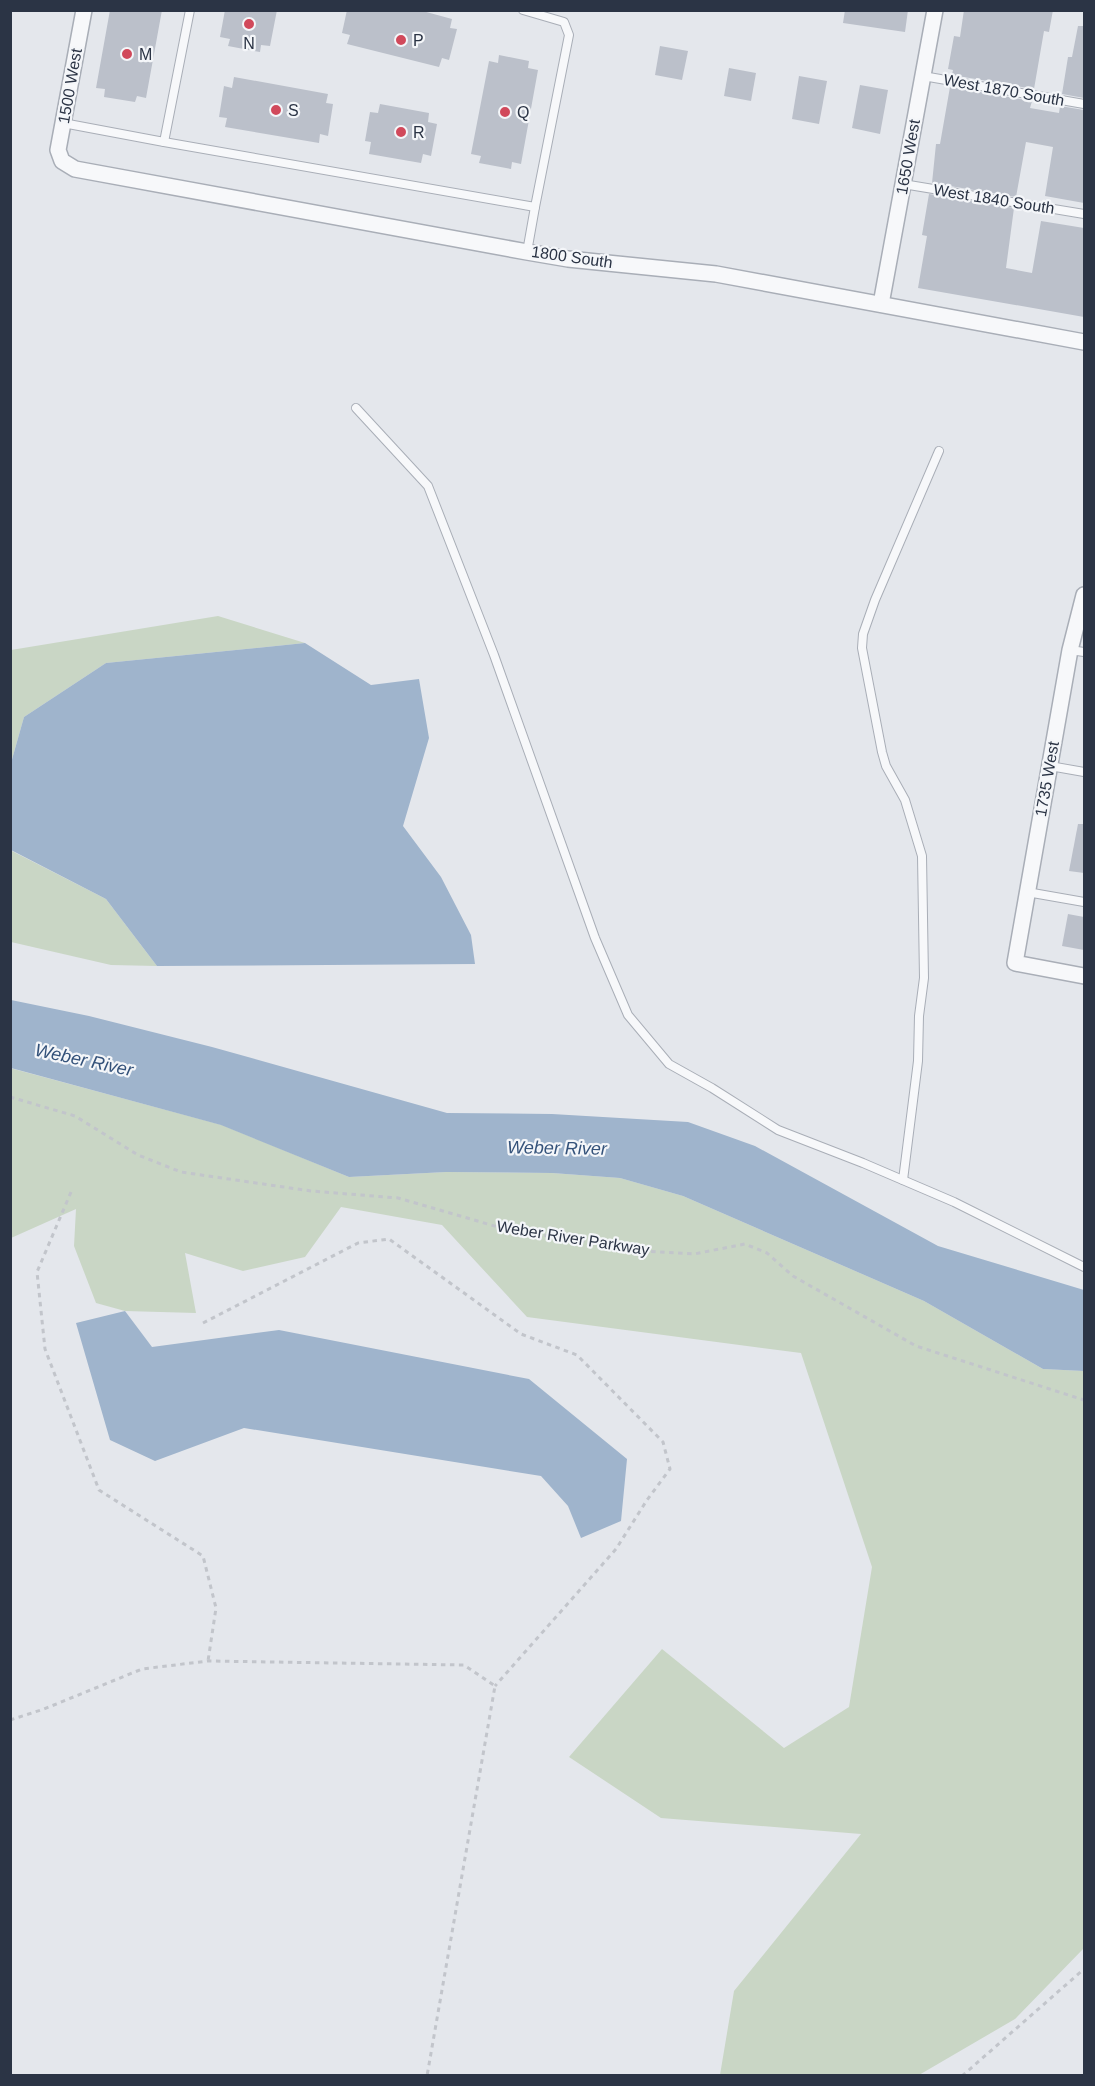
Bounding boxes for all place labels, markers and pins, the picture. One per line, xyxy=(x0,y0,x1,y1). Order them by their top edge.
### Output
marker: N xyxy=(242,17,256,31)
place label: P xyxy=(413,32,424,49)
marker: P xyxy=(394,33,408,47)
place label: N xyxy=(243,35,255,52)
place label: M xyxy=(139,46,152,63)
marker: M xyxy=(120,47,134,61)
place label: S xyxy=(288,102,299,119)
marker: S xyxy=(269,103,283,117)
place label: Q xyxy=(517,104,529,121)
marker: Q xyxy=(498,105,512,119)
place label: R xyxy=(413,124,425,141)
marker: R xyxy=(394,125,408,139)

